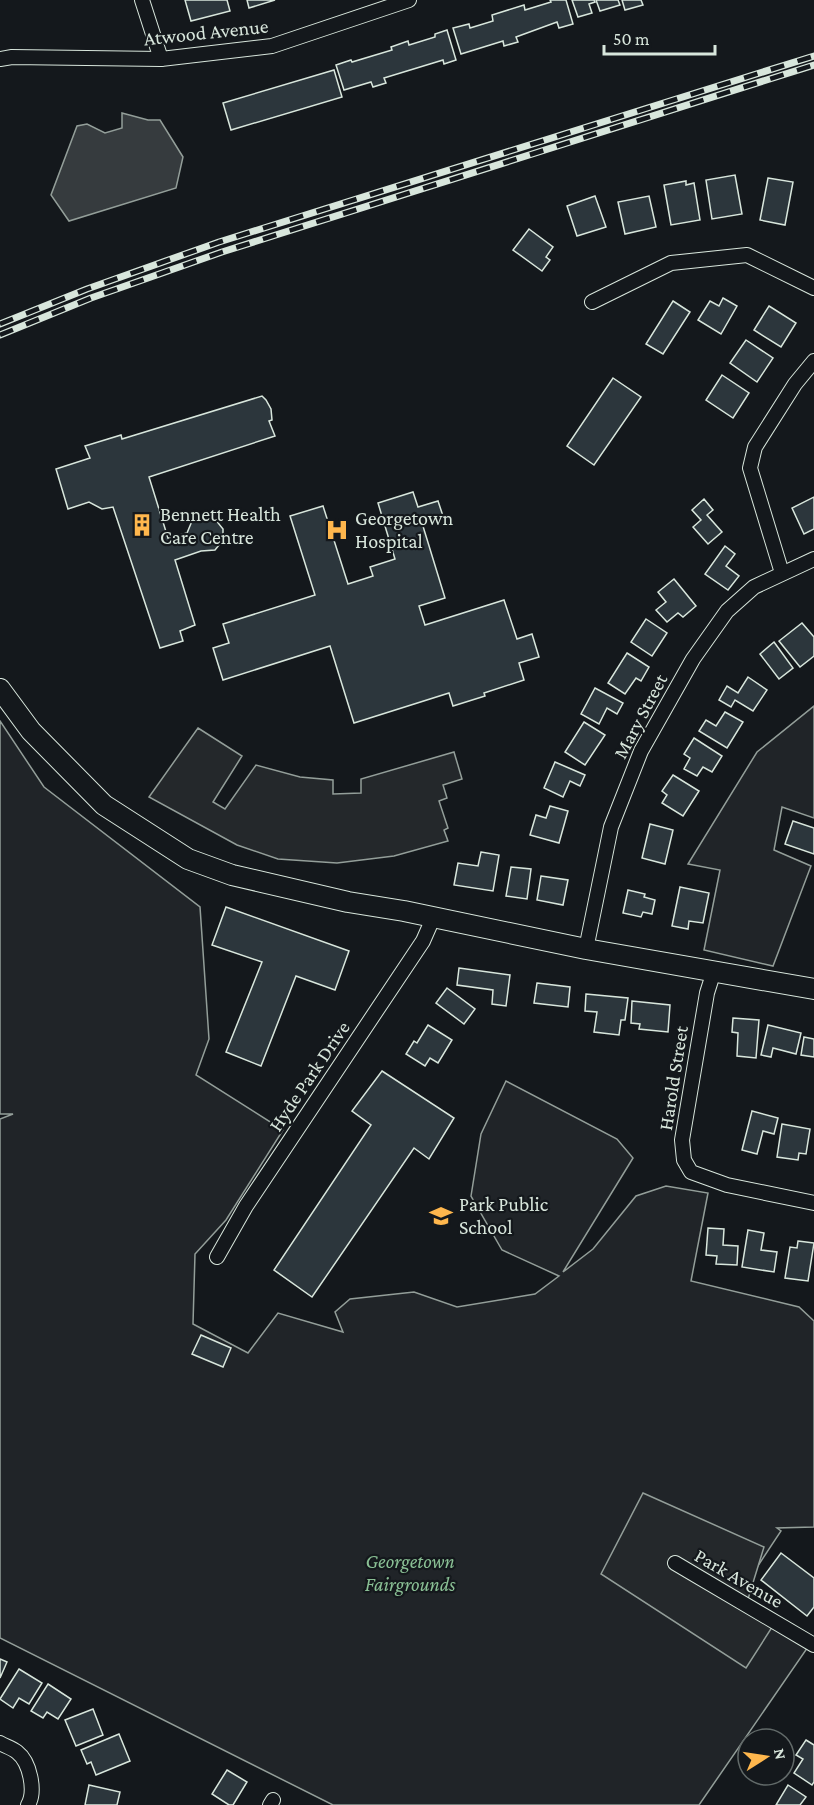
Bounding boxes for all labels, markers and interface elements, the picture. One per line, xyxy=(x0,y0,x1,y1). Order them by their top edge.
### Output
street label: Atwood Avenue xyxy=(143,14,270,49)
scale bar xyxy=(604,18,715,56)
text: 50 m xyxy=(613,29,650,49)
place label: Bennett Health Care Centre xyxy=(160,503,281,548)
place label: Georgetown Hospital xyxy=(355,507,454,553)
building icon: Bennett Health Care Centre xyxy=(129,512,155,538)
hospital icon: Georgetown Hospital xyxy=(324,517,350,543)
street label: Mary Street xyxy=(608,670,673,763)
street label: Hyde Park Drive xyxy=(264,1017,355,1136)
street label: Harold Street xyxy=(654,1024,692,1132)
place label: Park Public School xyxy=(459,1193,549,1238)
school or university icon: Park Public School xyxy=(428,1203,454,1229)
street label: Park Avenue xyxy=(691,1544,787,1612)
park label: Georgetown Fairgrounds xyxy=(365,1550,456,1596)
north arrow xyxy=(736,1727,796,1787)
text: N xyxy=(771,1747,790,1761)

